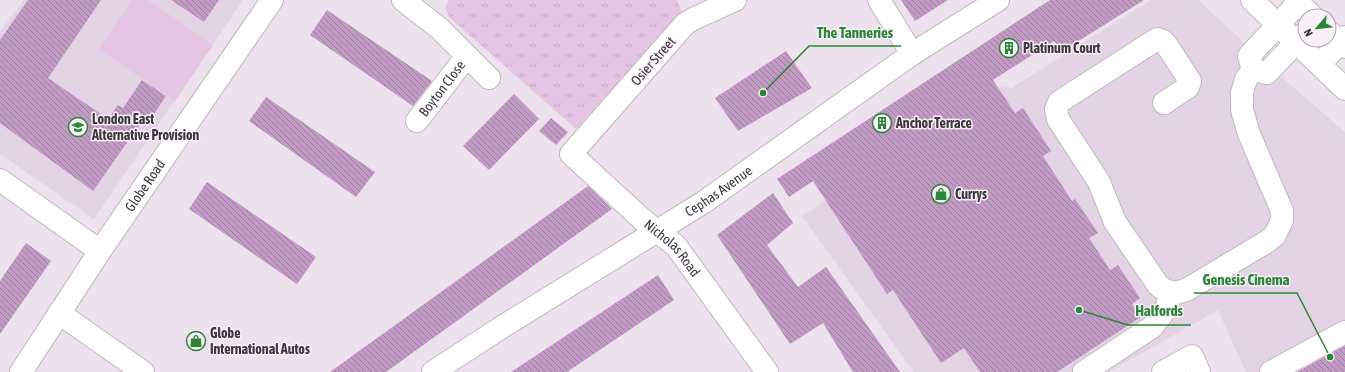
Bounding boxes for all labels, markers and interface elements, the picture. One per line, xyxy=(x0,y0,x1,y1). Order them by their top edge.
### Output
north arrow xyxy=(1297,8,1337,48)
callout: The Tanneries xyxy=(809,19,901,46)
text: The Tanneries xyxy=(817,24,894,41)
text: N xyxy=(1301,27,1315,38)
street label: Osier Street xyxy=(627,33,679,89)
building icon: Platinum Court xyxy=(998,37,1020,59)
place label: Platinum Court xyxy=(1023,40,1101,56)
street label: Boyton Close xyxy=(416,57,468,119)
place label: London East Alternative Provision xyxy=(91,111,200,143)
building icon: Anchor Terrace xyxy=(871,112,893,134)
place label: Anchor Terrace xyxy=(895,115,972,131)
school or university icon: London East Alternative Provision xyxy=(67,116,89,138)
street label: Globe Road xyxy=(122,156,168,214)
street label: Cephas Avenue xyxy=(682,162,755,220)
shop icon: Currys xyxy=(930,183,952,205)
place label: Currys xyxy=(955,186,987,202)
street label: Nicholas Road xyxy=(641,216,703,280)
callout: Genesis Cinema xyxy=(1194,266,1297,293)
text: Genesis Cinema xyxy=(1202,271,1290,288)
callout: Halfords xyxy=(1128,298,1191,325)
text: Halfords xyxy=(1135,302,1184,319)
place label: Globe International Autos xyxy=(210,325,310,357)
shop icon: Globe International Autos xyxy=(185,330,207,352)

